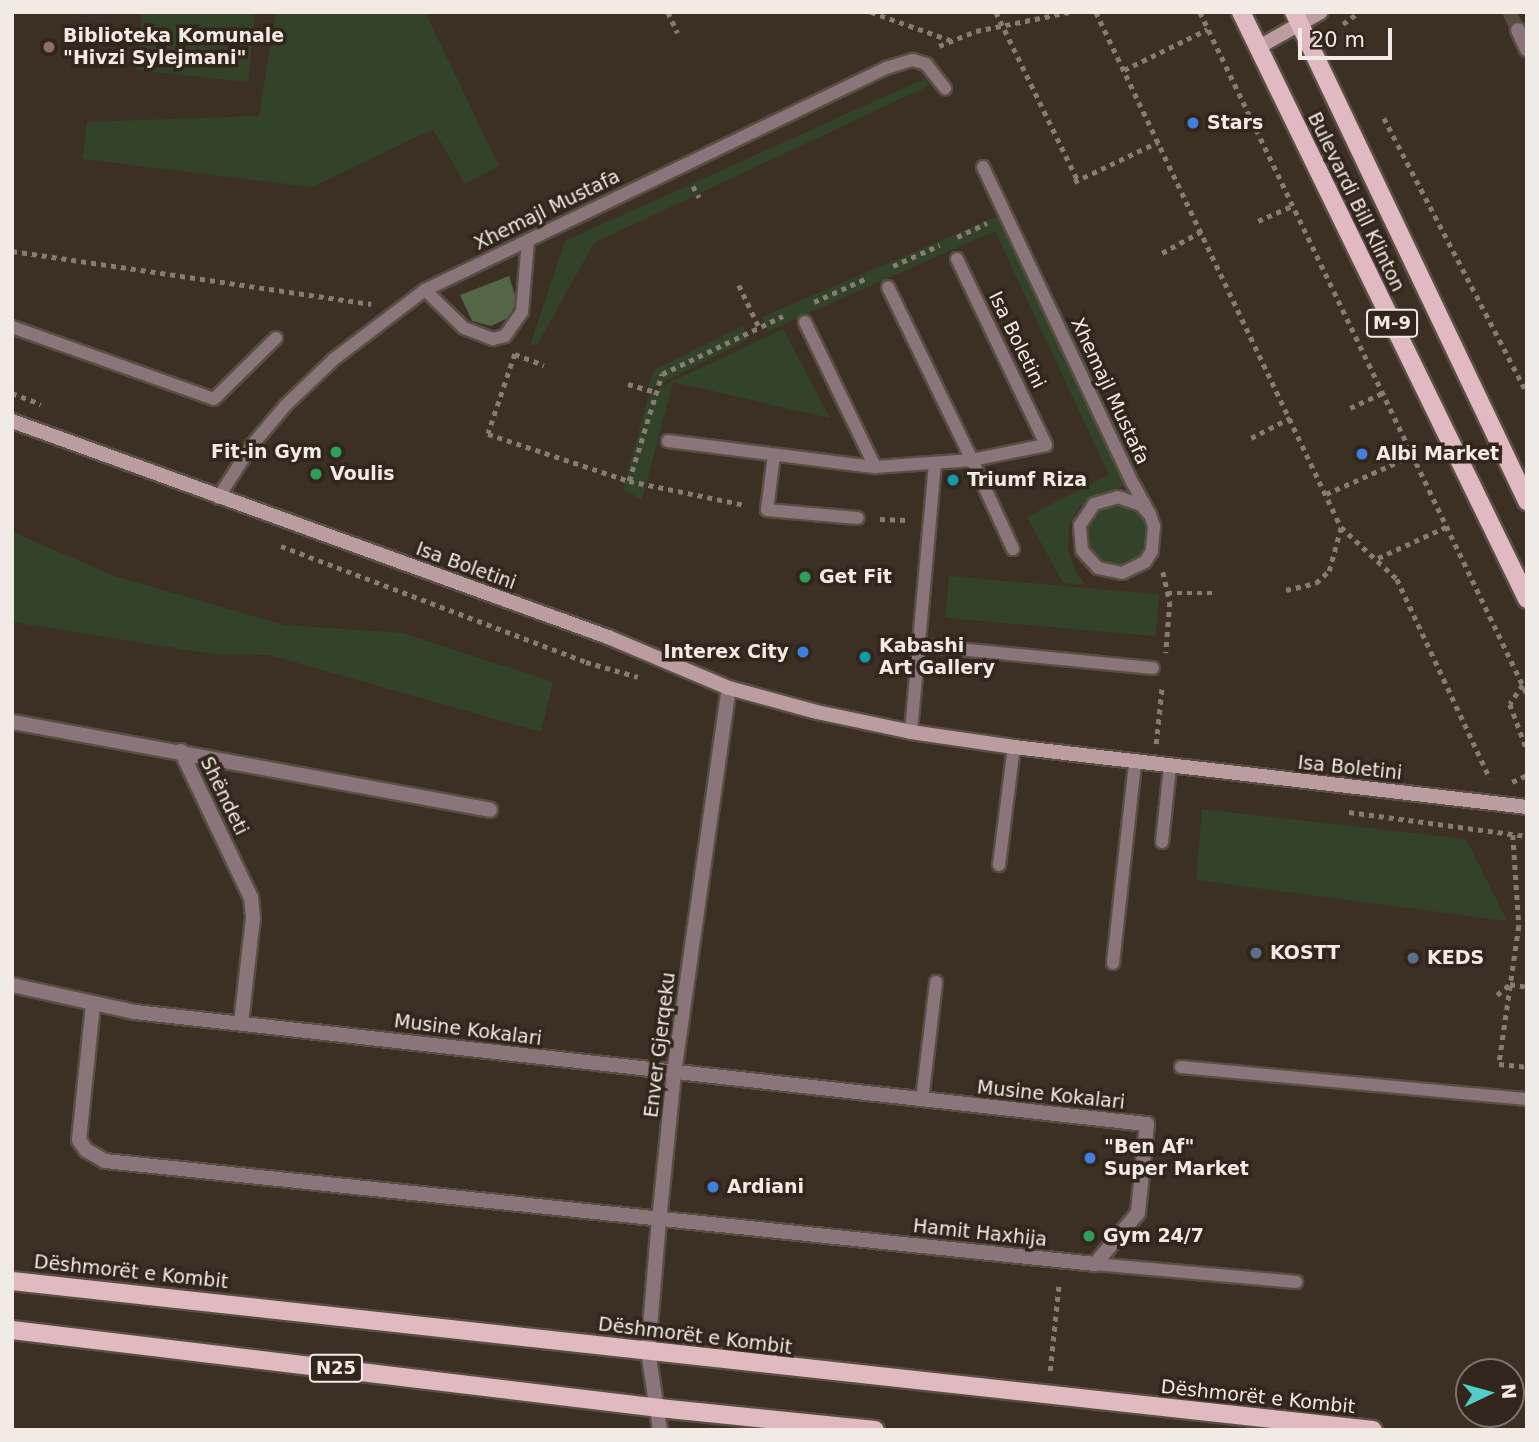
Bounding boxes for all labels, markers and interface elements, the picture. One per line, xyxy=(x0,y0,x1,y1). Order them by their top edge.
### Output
scale bar xyxy=(1301,14,1396,58)
place label: Biblioteka Komunale "Hivzi Sylejmani" xyxy=(63,25,284,69)
text: 20 m xyxy=(1311,28,1365,52)
marker: Biblioteka Komunale "Hivzi Sylejmani" xyxy=(41,39,57,55)
street label: Bulevardi Bill Klinton xyxy=(1303,109,1409,295)
place label: Stars xyxy=(1207,112,1263,134)
marker: Stars xyxy=(1185,115,1201,131)
street label: Xhemajl Mustafa xyxy=(470,165,624,255)
street label: Isa Boletini xyxy=(984,288,1050,392)
road number: M-9 xyxy=(1366,309,1418,338)
street label: Xhemajl Mustafa xyxy=(1066,314,1154,468)
place label: Fit-in Gym xyxy=(211,441,322,463)
place label: Albi Market xyxy=(1376,443,1499,465)
marker: Fit-in Gym xyxy=(328,444,344,460)
marker: Albi Market xyxy=(1354,446,1370,462)
place label: Voulis xyxy=(330,463,395,485)
marker: Voulis xyxy=(308,466,324,482)
place label: Triumf Riza xyxy=(967,469,1087,491)
marker: Triumf Riza xyxy=(945,472,961,488)
street label: Isa Boletini xyxy=(413,537,519,595)
place label: Get Fit xyxy=(819,566,892,588)
marker: Get Fit xyxy=(797,569,813,585)
place label: Kabashi Art Gallery xyxy=(879,635,995,679)
place label: Interex City xyxy=(663,641,789,663)
marker: Interex City xyxy=(795,644,811,660)
marker: Kabashi Art Gallery xyxy=(857,649,873,665)
street label: Isa Boletini xyxy=(1297,751,1403,785)
street label: Shëndeti xyxy=(195,753,253,839)
place label: KOSTT xyxy=(1270,942,1340,964)
marker: KOSTT xyxy=(1248,945,1264,961)
place label: KEDS xyxy=(1427,947,1484,969)
marker: KEDS xyxy=(1405,950,1421,966)
street label: Enver Gjerqeku xyxy=(640,971,680,1119)
street label: Musine Kokalari xyxy=(393,1010,543,1050)
street label: Musine Kokalari xyxy=(976,1076,1126,1114)
place label: "Ben Af" Super Market xyxy=(1104,1136,1249,1180)
marker: "Ben Af" Super Market xyxy=(1082,1150,1098,1166)
place label: Ardiani xyxy=(727,1176,804,1198)
marker: Ardiani xyxy=(705,1179,721,1195)
street label: Hamit Haxhija xyxy=(912,1215,1048,1251)
place label: Gym 24/7 xyxy=(1103,1225,1204,1247)
marker: Gym 24/7 xyxy=(1081,1228,1097,1244)
street label: Dëshmorët e Kombit xyxy=(33,1250,229,1294)
street label: Dëshmorët e Kombit xyxy=(597,1313,793,1359)
road number: N25 xyxy=(308,1353,364,1382)
north arrow xyxy=(1455,1358,1525,1428)
street label: Dëshmorët e Kombit xyxy=(1160,1375,1356,1419)
text: N xyxy=(1497,1382,1521,1400)

